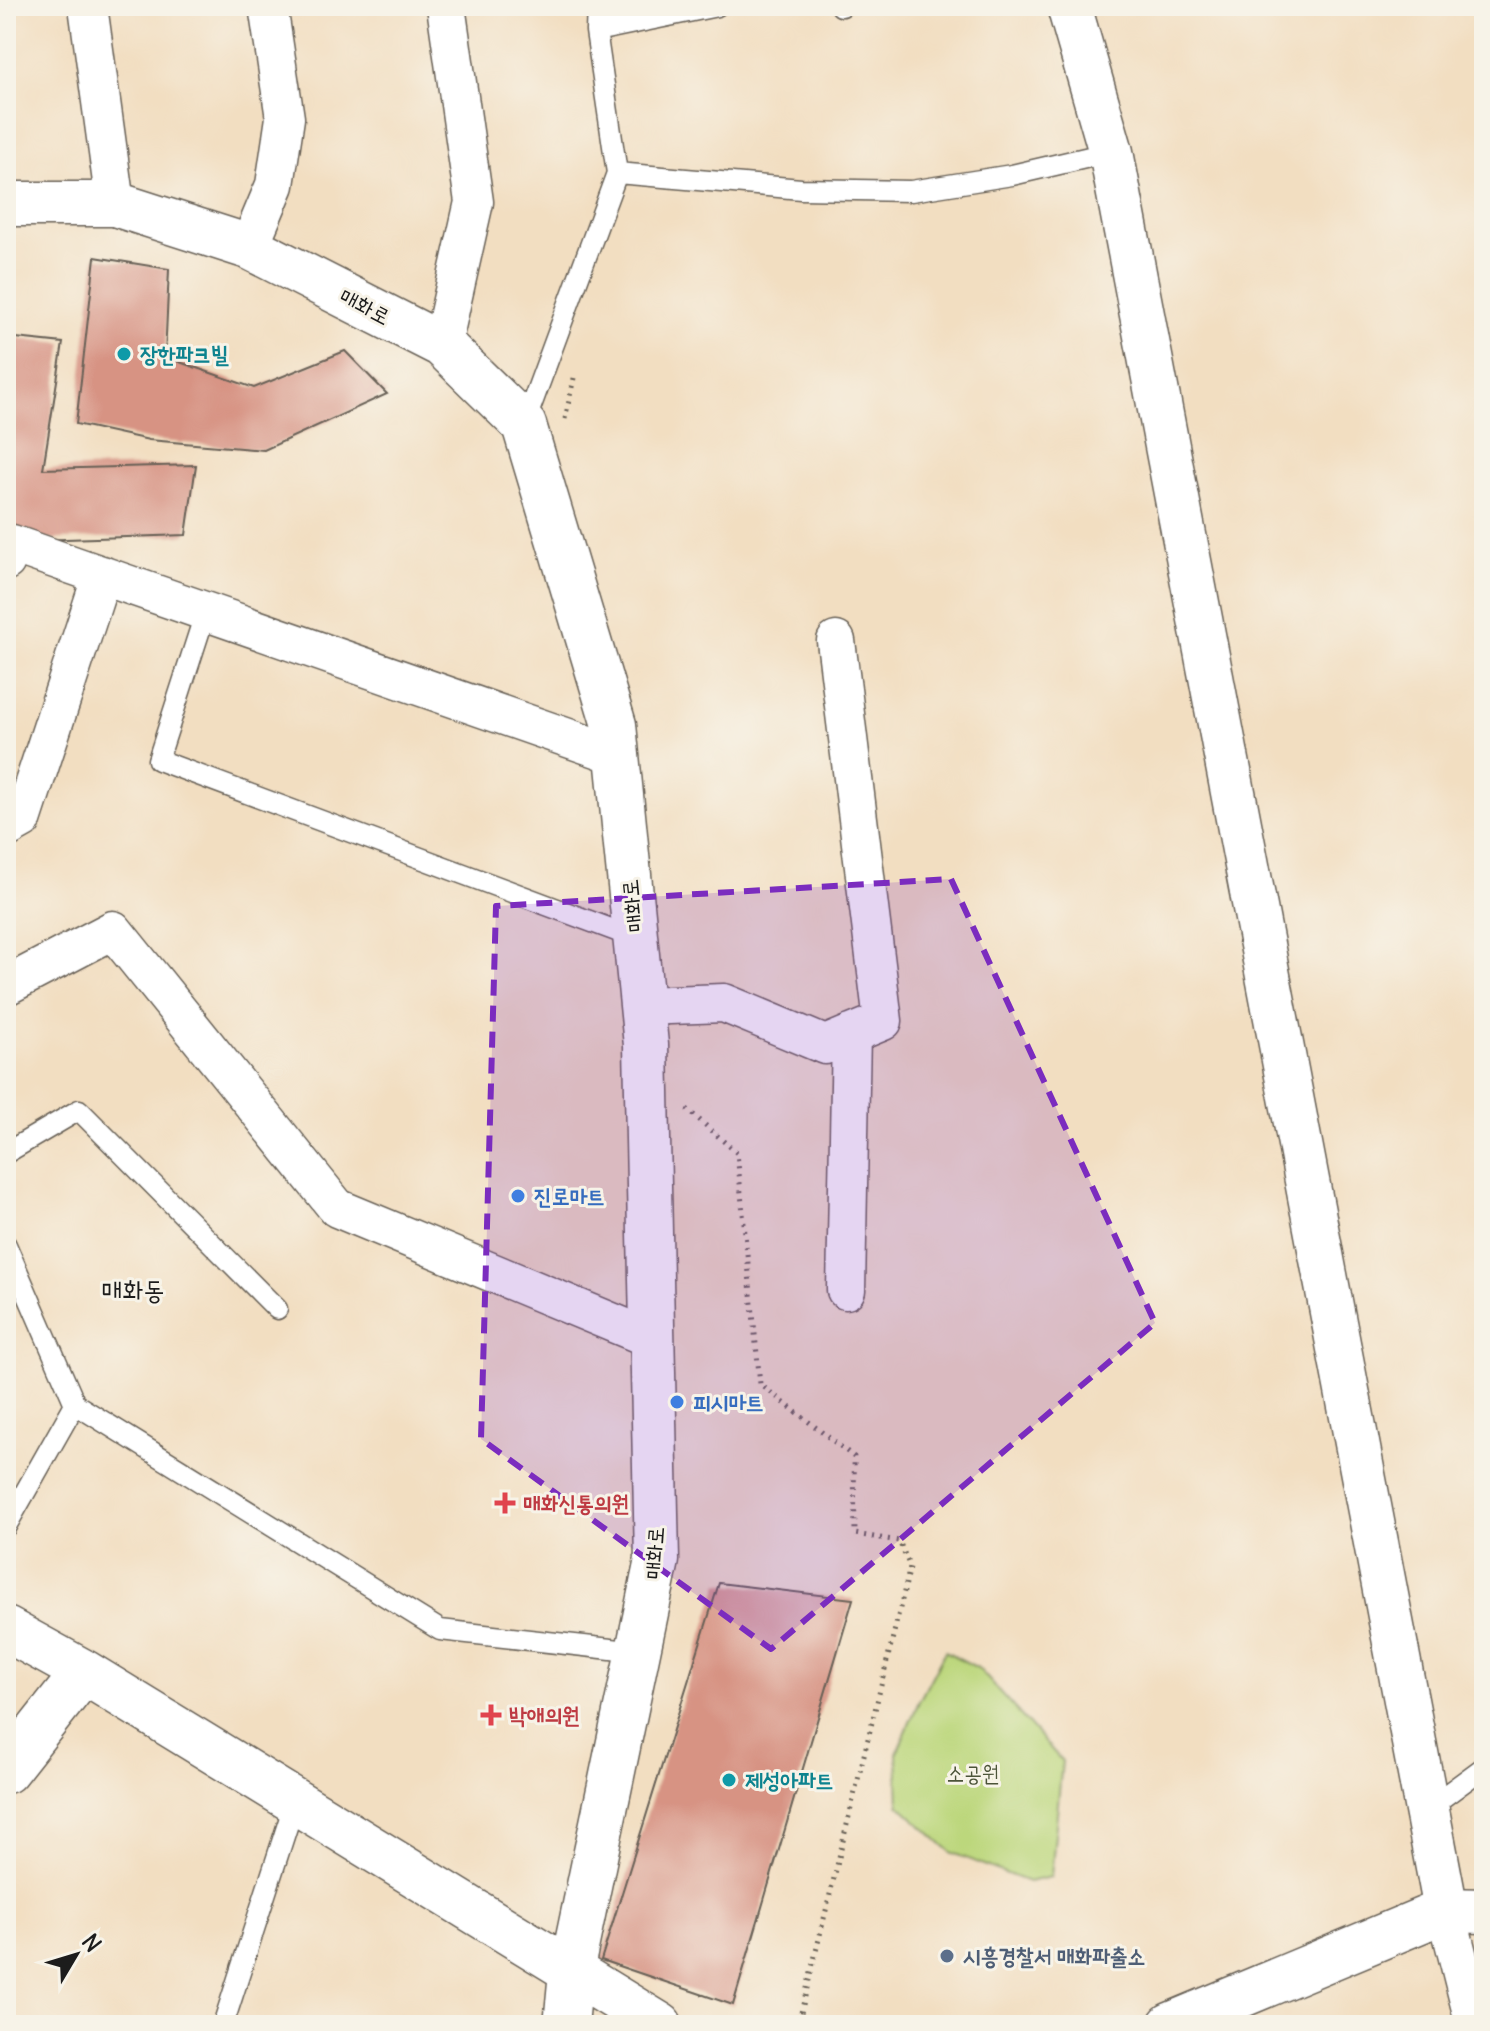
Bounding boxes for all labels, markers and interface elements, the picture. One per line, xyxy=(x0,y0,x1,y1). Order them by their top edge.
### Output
street label: 매화로 xyxy=(335,281,395,331)
place label: 장한파크빌 xyxy=(140,340,229,368)
marker: 장한파크빌 xyxy=(115,345,133,363)
street label: 매화로 xyxy=(615,878,649,934)
place label: 진로마트 xyxy=(534,1182,605,1210)
marker: 진로마트 xyxy=(509,1187,527,1205)
district label: 매화동 xyxy=(102,1273,164,1306)
place label: 피시마트 xyxy=(693,1388,764,1416)
marker: 피시마트 xyxy=(668,1393,686,1411)
place label: 매화신통의원 xyxy=(523,1489,629,1517)
marker: 매화신통의원 xyxy=(494,1492,516,1514)
street label: 매화로 xyxy=(638,1526,670,1580)
place label: 박애의원 xyxy=(509,1701,580,1729)
marker: 박애의원 xyxy=(480,1704,502,1726)
park label: 소공원 xyxy=(946,1759,1000,1787)
place label: 제성아파트 xyxy=(745,1766,834,1794)
marker: 제성아파트 xyxy=(720,1771,738,1789)
north arrow xyxy=(36,1915,116,1995)
text: N xyxy=(76,1928,107,1957)
place label: 시흥경찰서 매화파출소 xyxy=(963,1942,1145,1970)
marker: 시흥경찰서 매화파출소 xyxy=(938,1947,956,1965)

